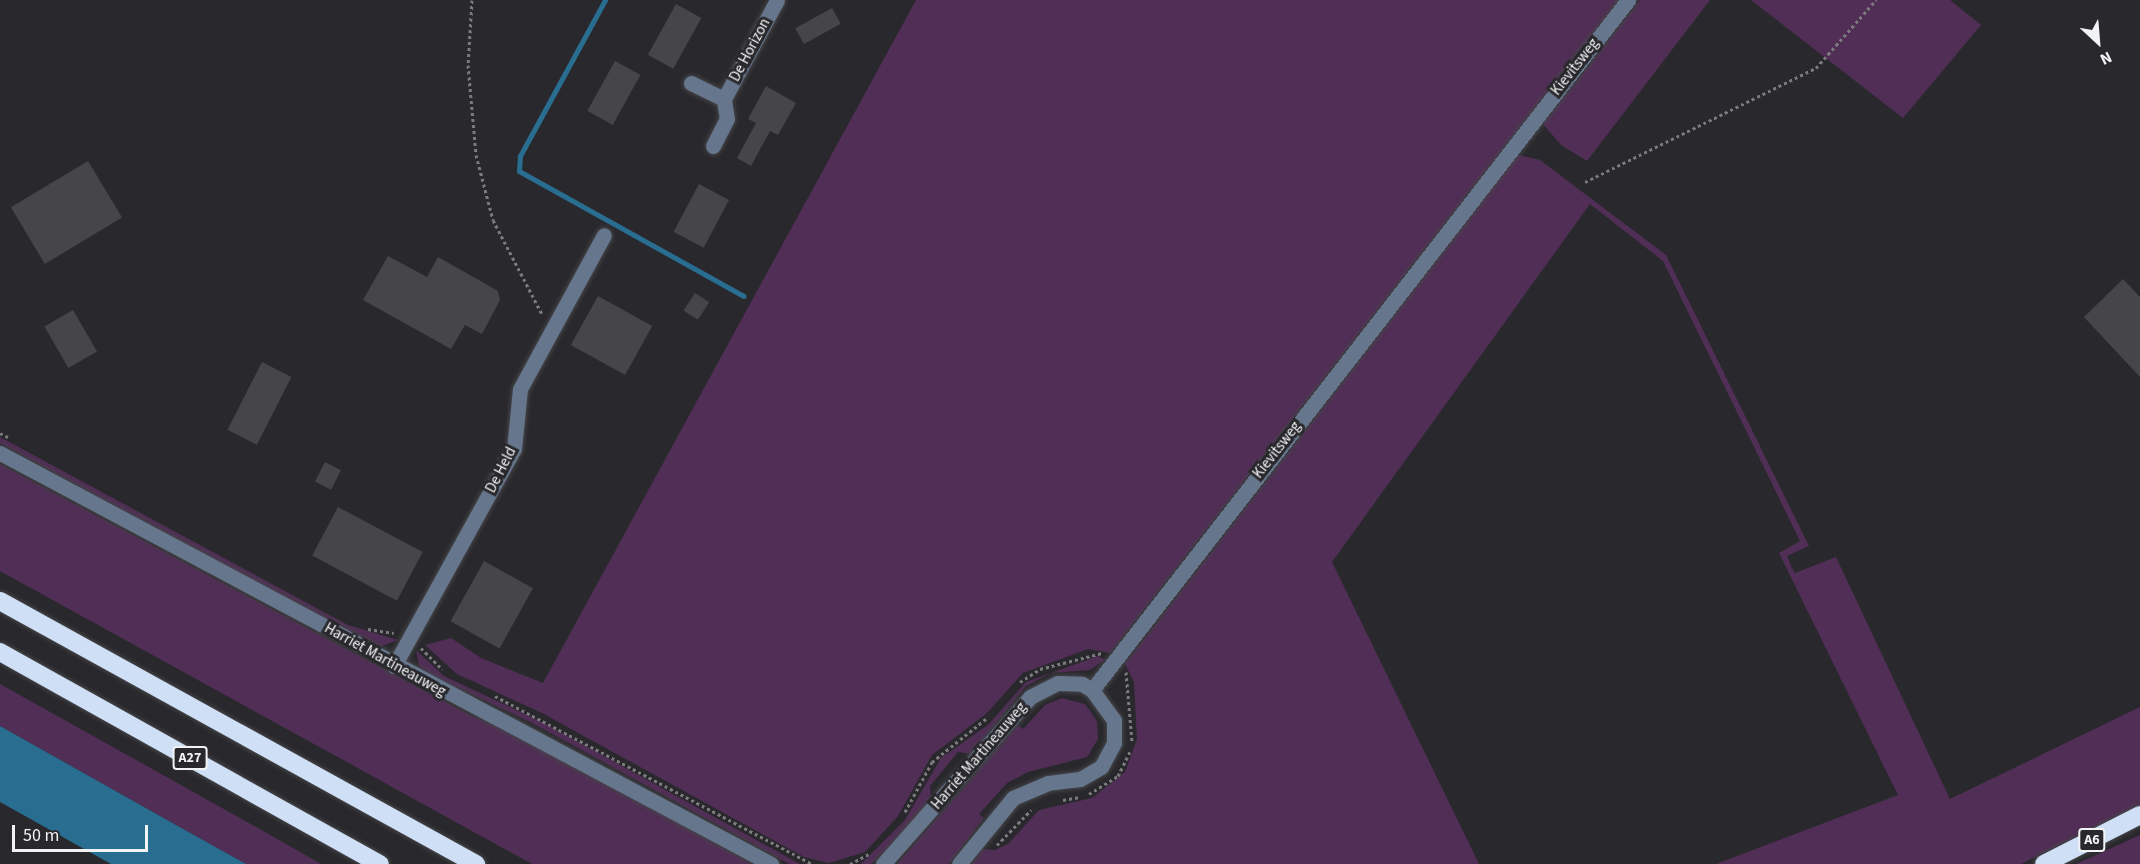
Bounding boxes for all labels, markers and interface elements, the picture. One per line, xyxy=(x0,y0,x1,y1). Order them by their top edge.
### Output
north arrow xyxy=(2068,12,2128,72)
street label: De Horizon xyxy=(726,15,774,85)
street label: Kievitsweg xyxy=(1547,35,1603,99)
text: N xyxy=(2096,46,2116,70)
street label: Kievitsweg xyxy=(1249,418,1305,482)
street label: De Held xyxy=(482,444,520,496)
street label: Harriet Martineauweg xyxy=(321,619,449,701)
street label: Harriet Martineauweg xyxy=(928,699,1030,813)
road number: A27 xyxy=(172,747,208,769)
scale bar xyxy=(15,813,152,851)
text: 50 m xyxy=(23,823,59,848)
road number: A6 xyxy=(2077,829,2107,851)

